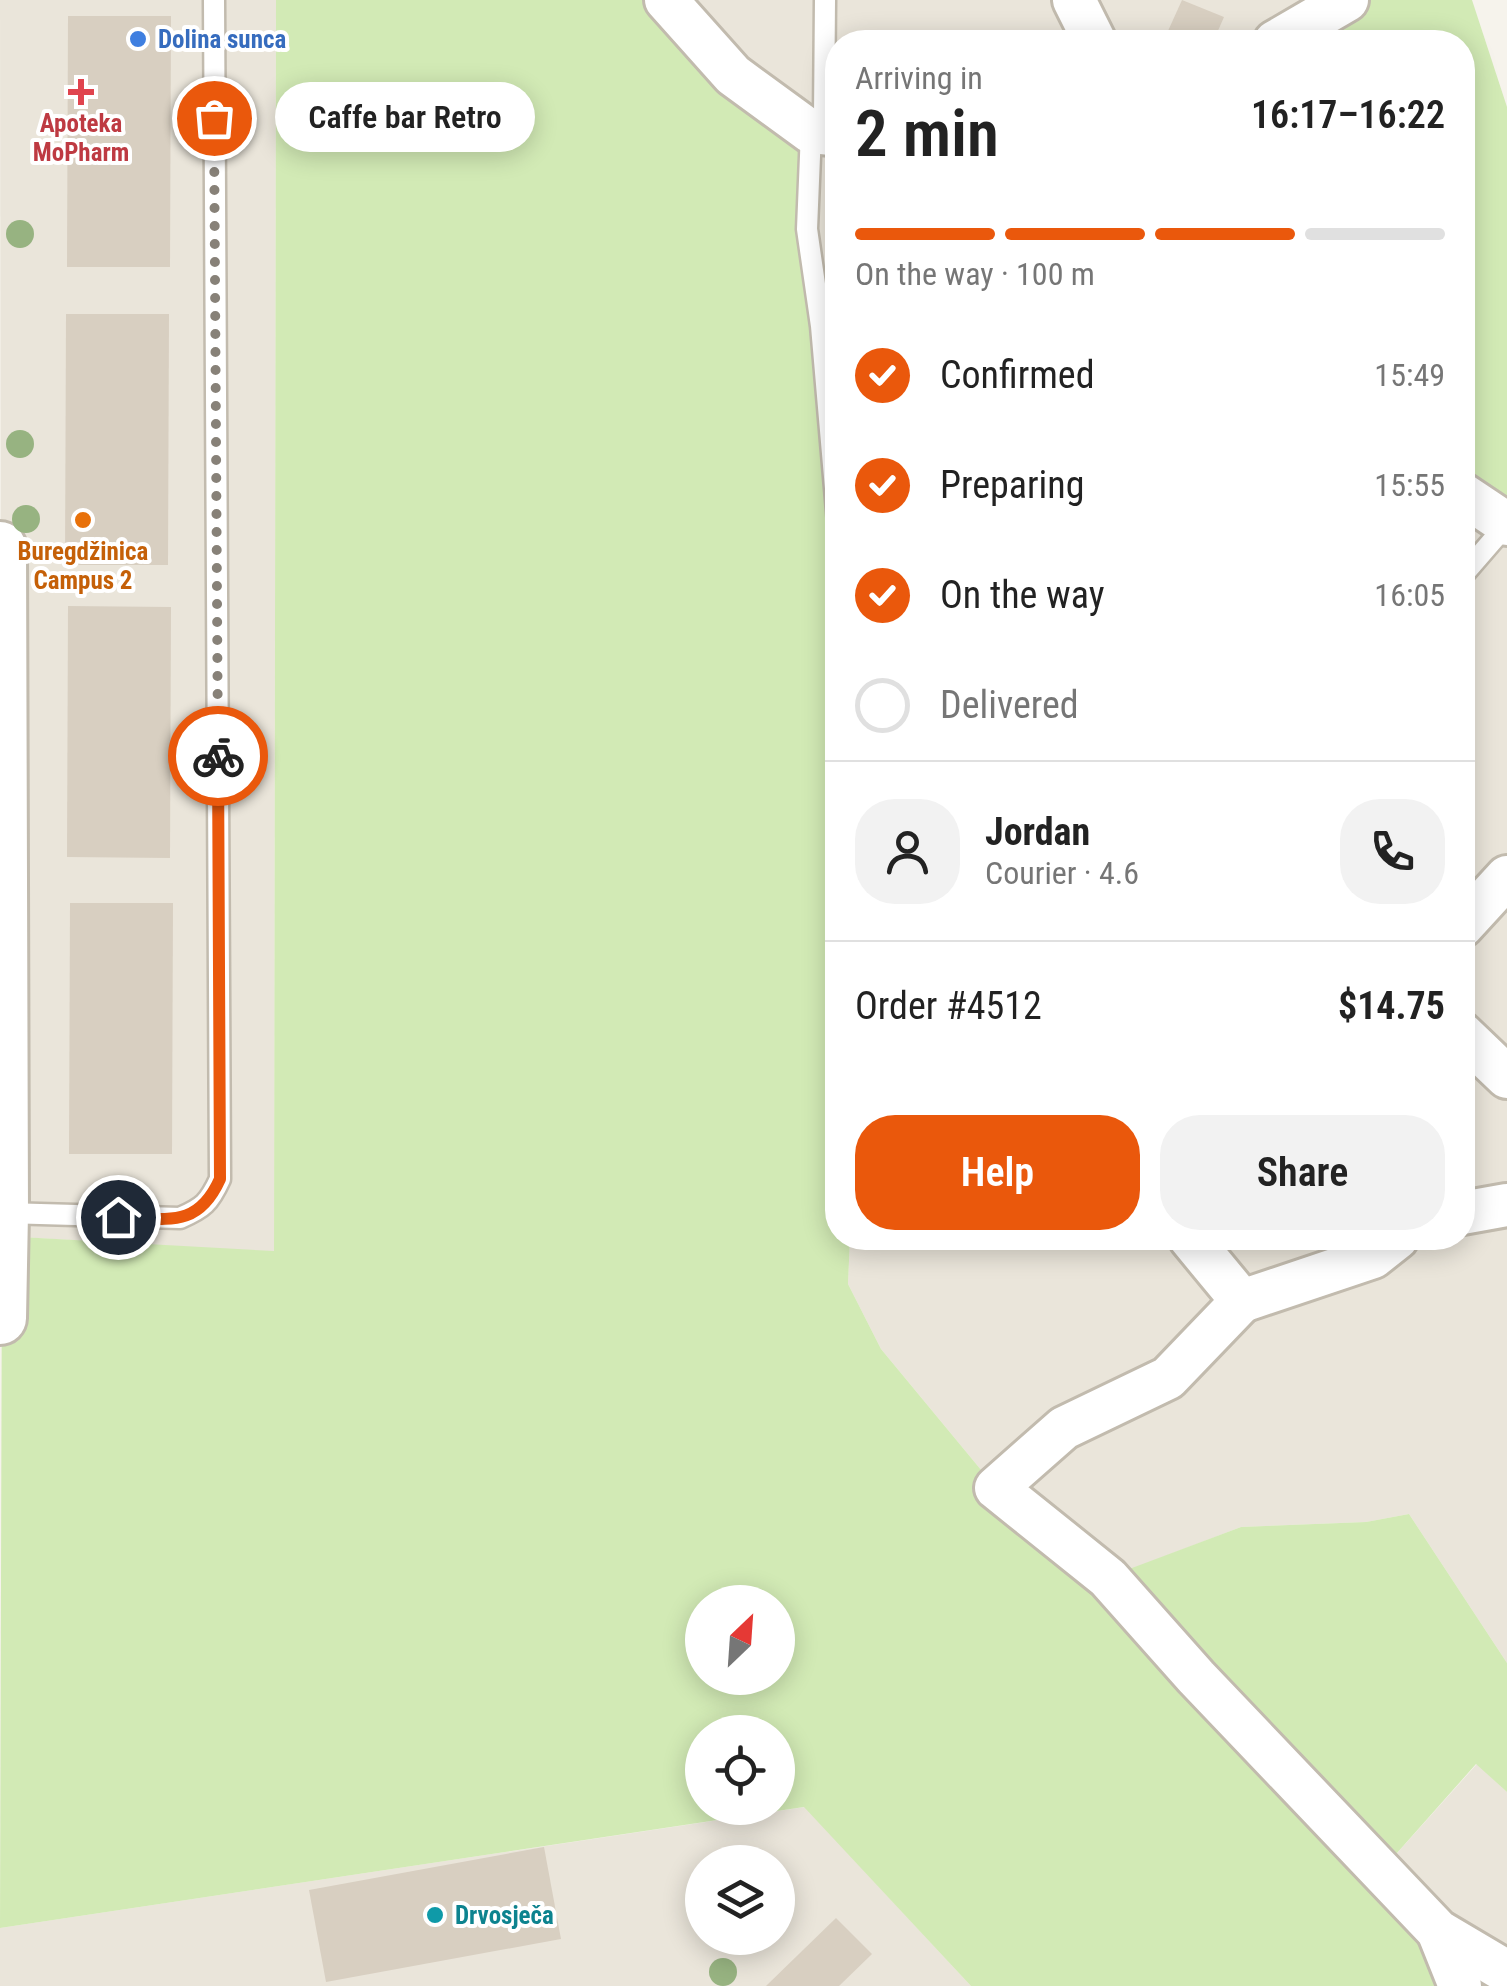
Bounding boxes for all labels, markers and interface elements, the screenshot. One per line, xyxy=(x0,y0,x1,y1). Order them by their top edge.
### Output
place label: Dolina sunca xyxy=(158,25,286,54)
marker: Dolina sunca xyxy=(127,28,149,50)
text: Arriving in xyxy=(855,59,983,97)
pin xyxy=(172,76,257,161)
marker: Apoteka MoPharm xyxy=(70,81,92,103)
callout: Caffe bar Retro xyxy=(274,83,534,153)
icon: bag xyxy=(187,91,242,146)
text: 16:17–16:22 xyxy=(1251,93,1445,137)
text: 2 min xyxy=(855,96,999,172)
text: Caffe bar Retro xyxy=(308,98,502,136)
place label: Apoteka MoPharm xyxy=(33,109,129,167)
text: On the way · 100 m xyxy=(855,255,1095,293)
icon: check xyxy=(855,348,910,403)
text: Confirmed xyxy=(940,353,1095,397)
text: 15:49 xyxy=(1374,356,1445,394)
icon: check xyxy=(855,458,910,513)
text: Preparing xyxy=(940,463,1085,507)
text: 15:55 xyxy=(1374,466,1445,504)
marker: Buregdžinica Campus 2 xyxy=(72,509,94,531)
place label: Buregdžinica Campus 2 xyxy=(18,537,148,595)
icon: check xyxy=(855,568,910,623)
text: On the way xyxy=(940,573,1105,617)
text: 16:05 xyxy=(1374,576,1445,614)
text: Delivered xyxy=(940,683,1079,727)
courier xyxy=(168,706,268,806)
icon: bike xyxy=(191,729,246,784)
button: person xyxy=(855,799,960,904)
button: phone xyxy=(1340,799,1445,904)
text: Jordan xyxy=(985,810,1090,854)
text: Courier · 4.6 xyxy=(985,854,1139,892)
text: Order #4512 xyxy=(855,984,1042,1028)
text: $14.75 xyxy=(1338,984,1445,1028)
button: Help xyxy=(855,1115,1140,1230)
button: Share xyxy=(1160,1115,1445,1230)
pin xyxy=(76,1175,161,1260)
icon: home xyxy=(91,1190,146,1245)
north arrow xyxy=(685,1585,795,1695)
map controls xyxy=(685,1585,795,1955)
button: locate xyxy=(685,1715,795,1825)
button: layers xyxy=(685,1845,795,1955)
place label: Drvosječa xyxy=(455,1901,554,1930)
marker: Drvosječa xyxy=(424,1904,446,1926)

